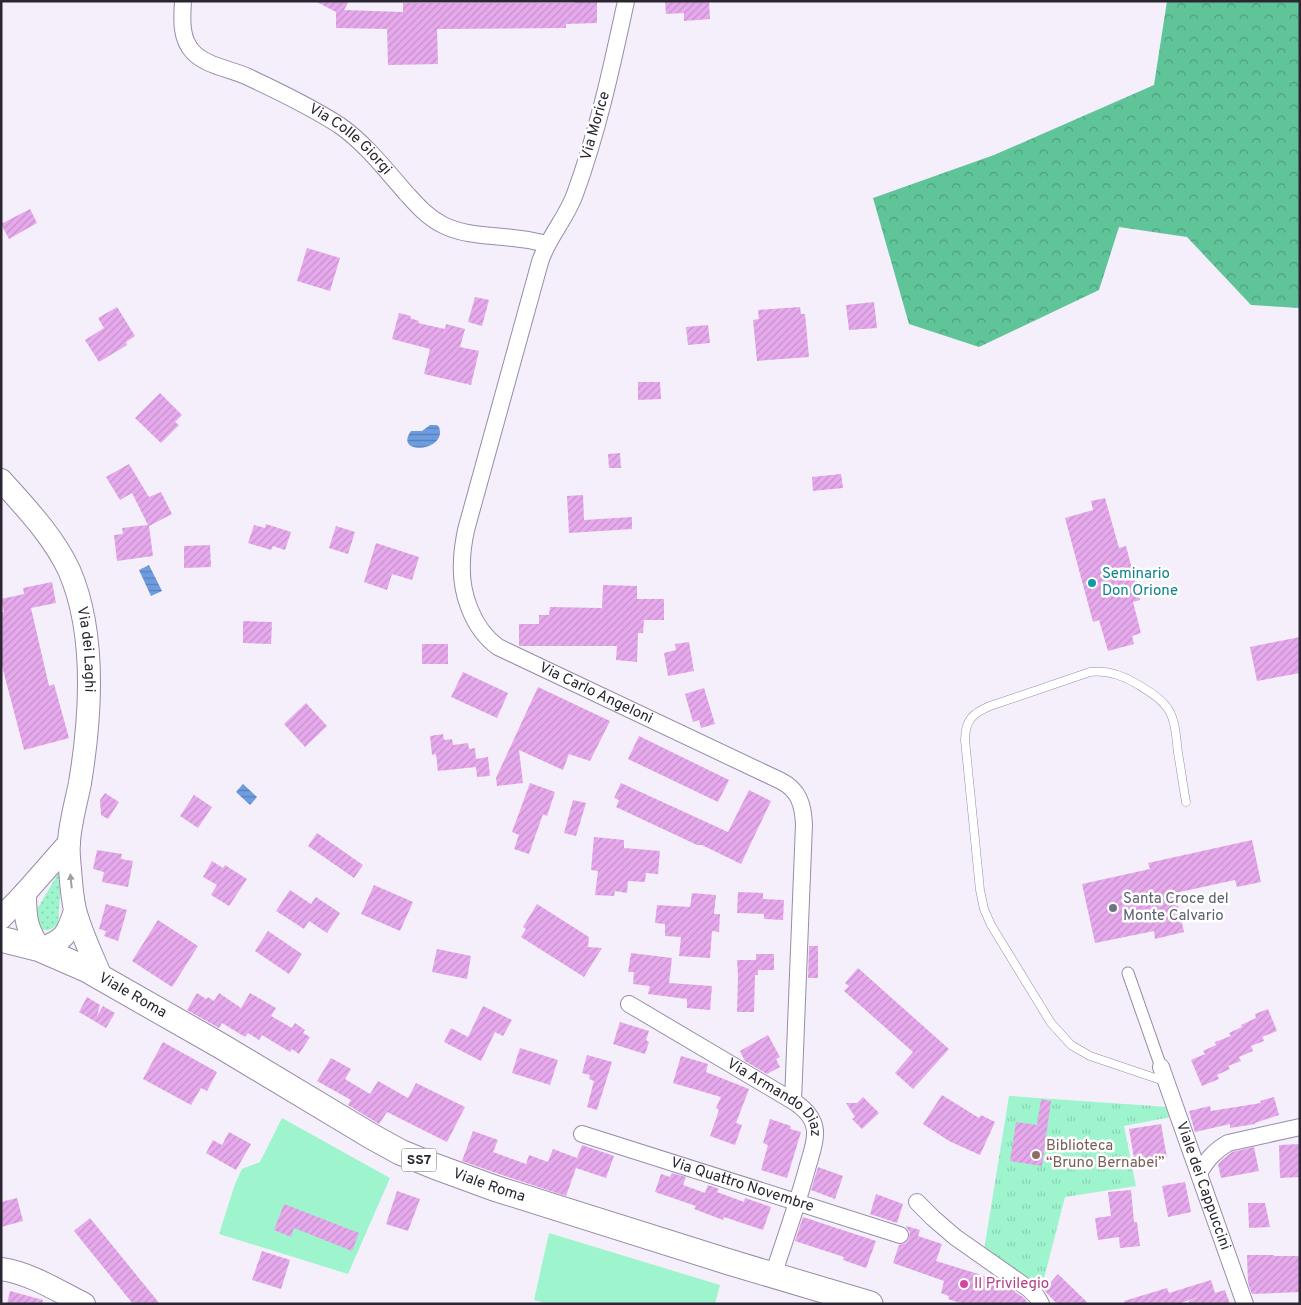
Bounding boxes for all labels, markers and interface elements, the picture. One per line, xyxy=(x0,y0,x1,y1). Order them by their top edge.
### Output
street label: Via Morice xyxy=(577,89,615,163)
street label: Via Colle Giorgi xyxy=(305,100,396,179)
place label: Seminario Don Orione xyxy=(1102,565,1178,601)
marker: Seminario Don Orione xyxy=(1086,577,1098,589)
street label: Via dei Laghi xyxy=(72,605,99,692)
street label: Via Carlo Angeloni xyxy=(536,658,656,728)
one-way arrow xyxy=(67,873,75,889)
place label: Santa Croce del Monte Calvario xyxy=(1123,890,1229,926)
marker: Santa Croce del Monte Calvario xyxy=(1107,902,1119,914)
street label: Viale Roma xyxy=(95,969,170,1023)
street label: Via Armando Diaz xyxy=(723,1054,825,1137)
street label: Viale dei Cappuccini xyxy=(1172,1119,1235,1253)
place label: Biblioteca “Bruno Bernabei” xyxy=(1046,1137,1165,1173)
road number: SS7 xyxy=(402,1148,436,1172)
marker: Biblioteca “Bruno Bernabei” xyxy=(1030,1149,1042,1161)
street label: Via Quattro Novembre xyxy=(668,1153,816,1217)
street label: Viale Roma xyxy=(450,1164,528,1207)
place label: Il Privilegio xyxy=(974,1275,1049,1294)
marker: Il Privilegio xyxy=(958,1278,970,1290)

